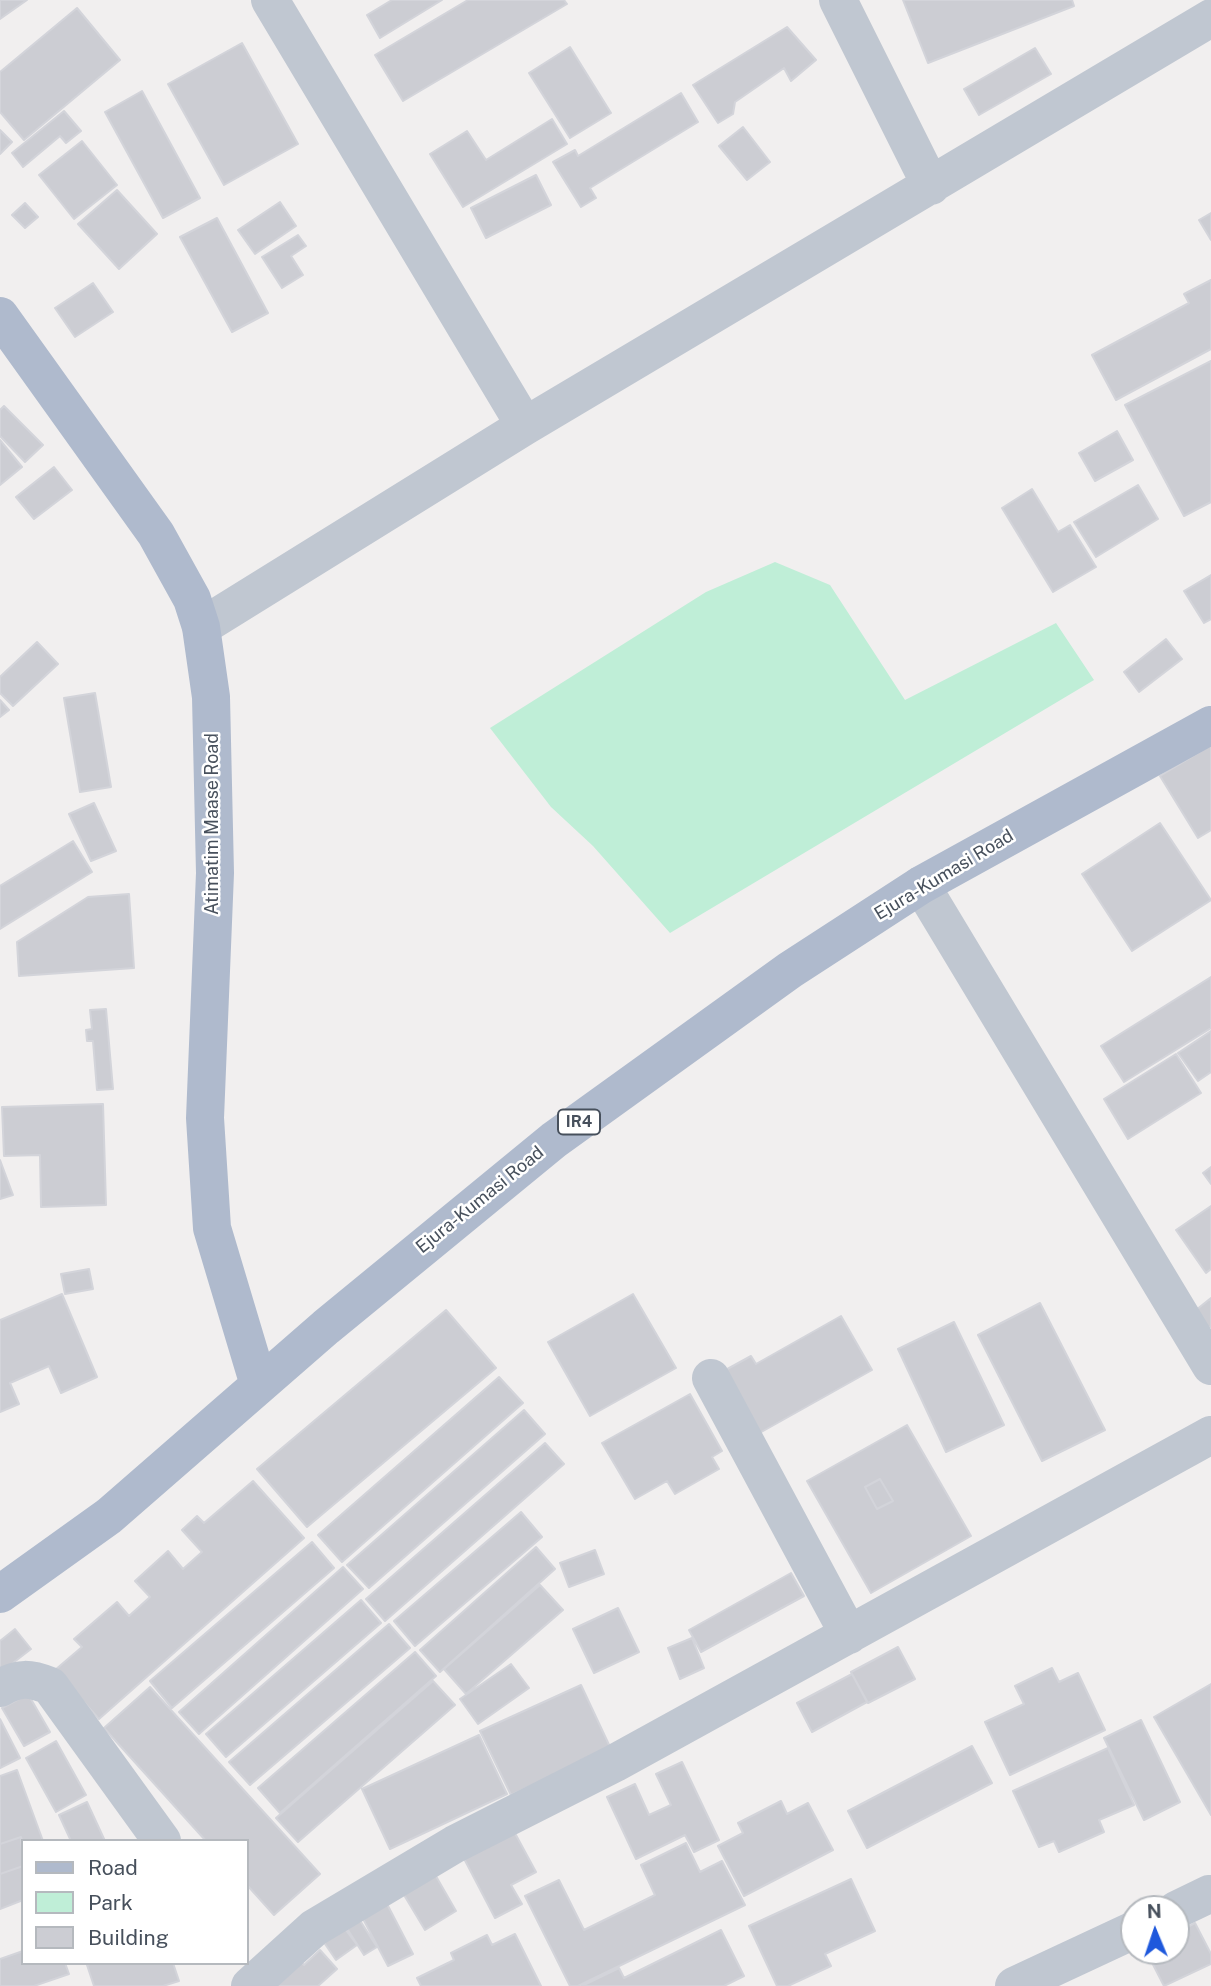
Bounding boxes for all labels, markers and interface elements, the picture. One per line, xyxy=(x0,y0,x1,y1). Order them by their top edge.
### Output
street label: Atimatim Maase Road xyxy=(201,733,223,915)
street label: Ejura-Kumasi Road xyxy=(871,825,1017,925)
road number: IR4 xyxy=(558,1110,600,1134)
street label: Ejura-Kumasi Road xyxy=(412,1142,548,1258)
legend xyxy=(21,1839,248,1965)
text: Road xyxy=(88,1855,138,1880)
text: Park xyxy=(88,1890,133,1915)
north arrow xyxy=(1120,1895,1190,1965)
text: N xyxy=(1147,1900,1162,1922)
text: Building xyxy=(88,1925,169,1950)

